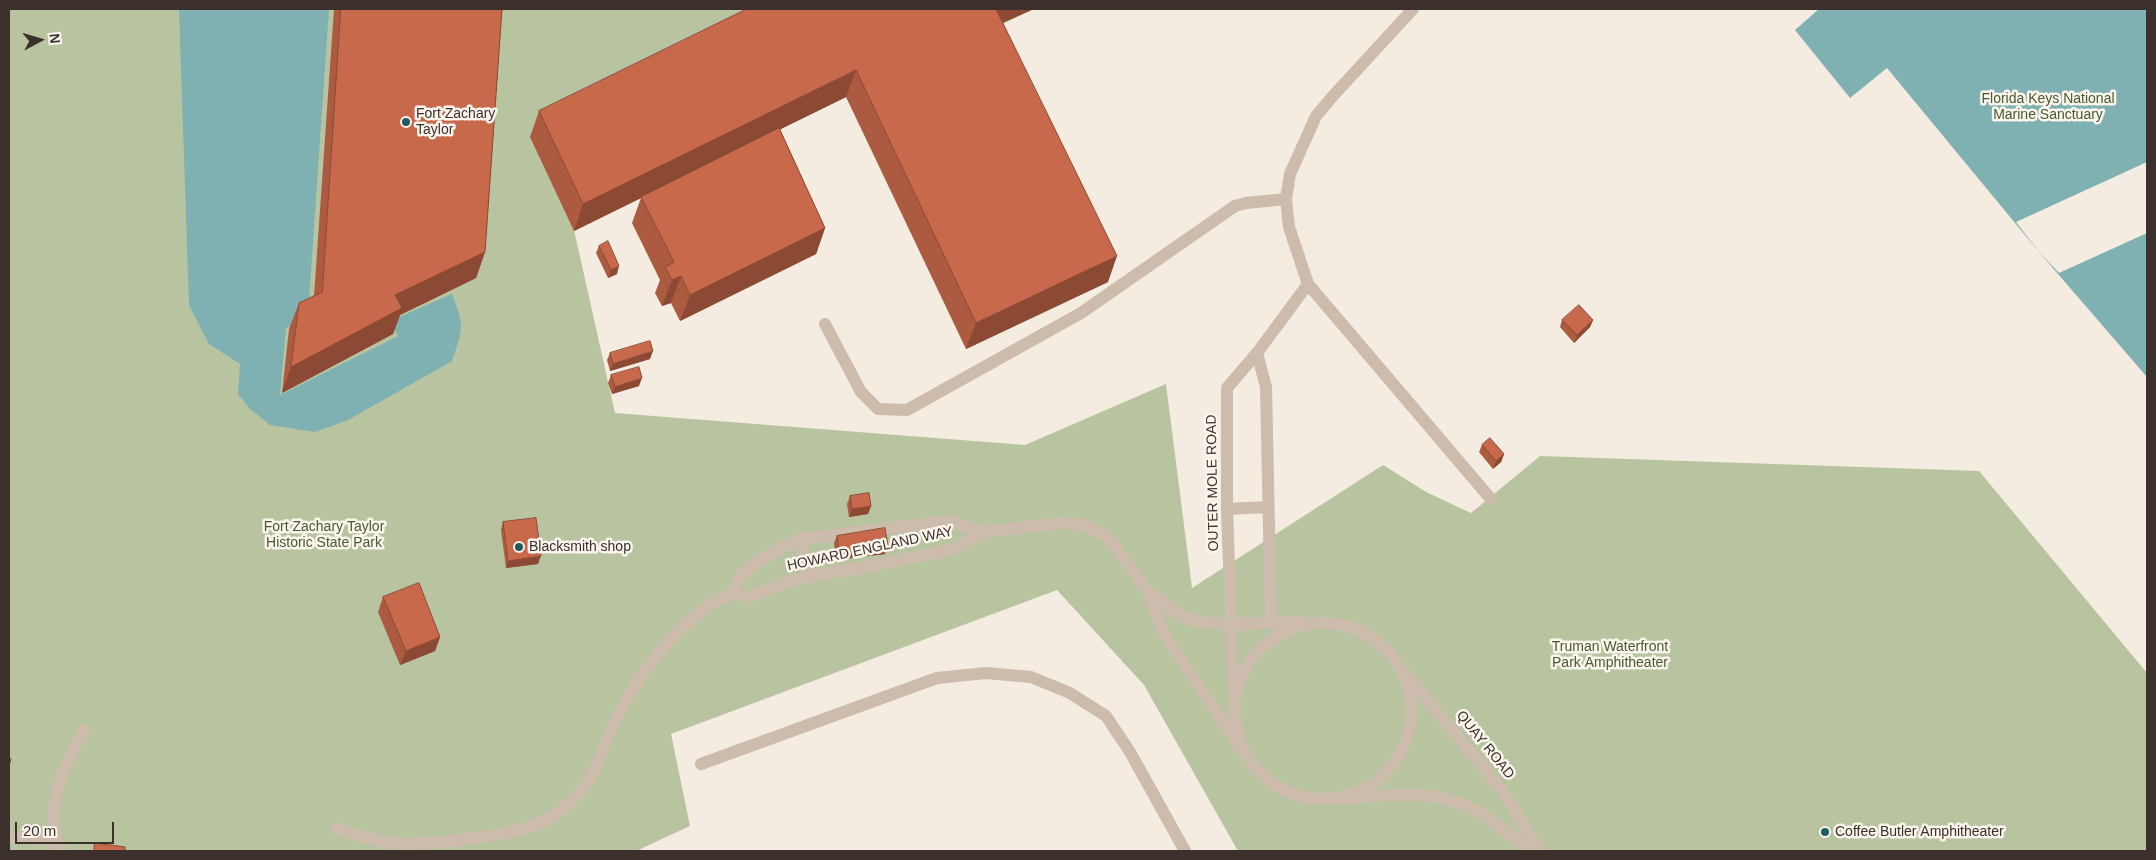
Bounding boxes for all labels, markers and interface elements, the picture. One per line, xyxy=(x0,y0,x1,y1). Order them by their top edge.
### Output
north arrow xyxy=(15,15,65,65)
text: N xyxy=(46,33,63,44)
park label: Florida Keys National Marine Sanctuary xyxy=(1981,91,2115,124)
place label: Fort Zachary Taylor xyxy=(416,106,495,138)
marker: Fort Zachary Taylor xyxy=(400,116,412,128)
street label: OUTER MOLE ROAD xyxy=(1203,414,1223,552)
park label: Fort Zachary Taylor Historic State Park xyxy=(264,519,384,552)
street label: HOWARD ENGLAND WAY xyxy=(786,523,954,575)
place label: Blacksmith shop xyxy=(529,539,631,555)
marker: Blacksmith shop xyxy=(513,541,525,553)
park label: Truman Waterfront Park Amphitheater xyxy=(1552,639,1668,672)
street label: QUAY ROAD xyxy=(1452,707,1518,783)
scale bar xyxy=(18,812,116,844)
text: 20 m xyxy=(23,822,56,839)
place label: Coffee Butler Amphitheater xyxy=(1835,824,2004,840)
marker: Coffee Butler Amphitheater xyxy=(1819,826,1831,838)

